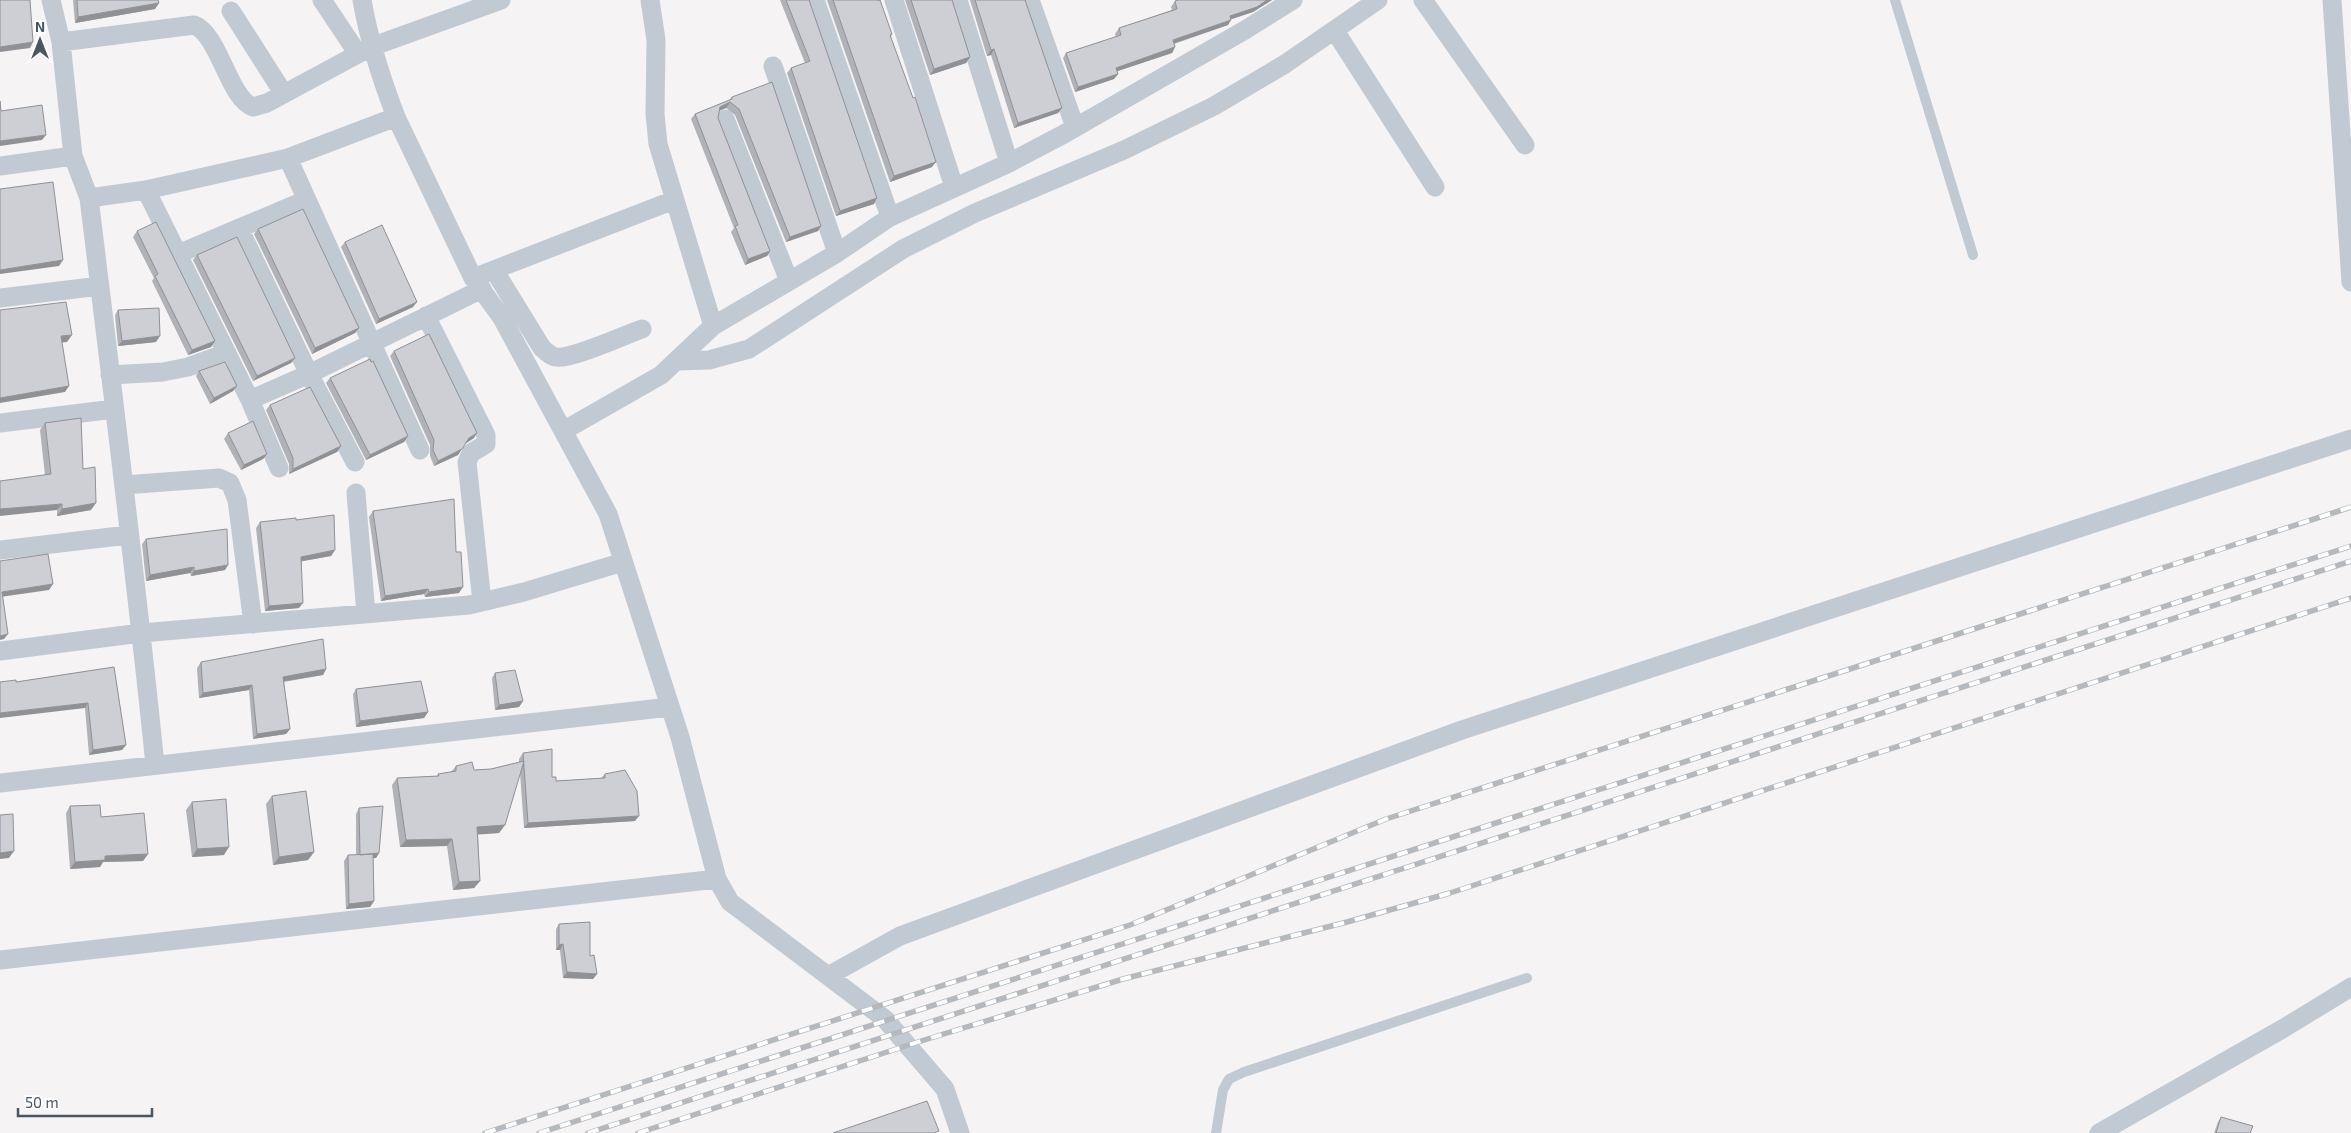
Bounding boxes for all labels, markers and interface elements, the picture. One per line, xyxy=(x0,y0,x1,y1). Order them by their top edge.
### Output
north arrow xyxy=(15,15,65,65)
text: N xyxy=(35,18,45,35)
scale bar xyxy=(18,1086,151,1118)
text: 50 m xyxy=(25,1093,59,1111)

